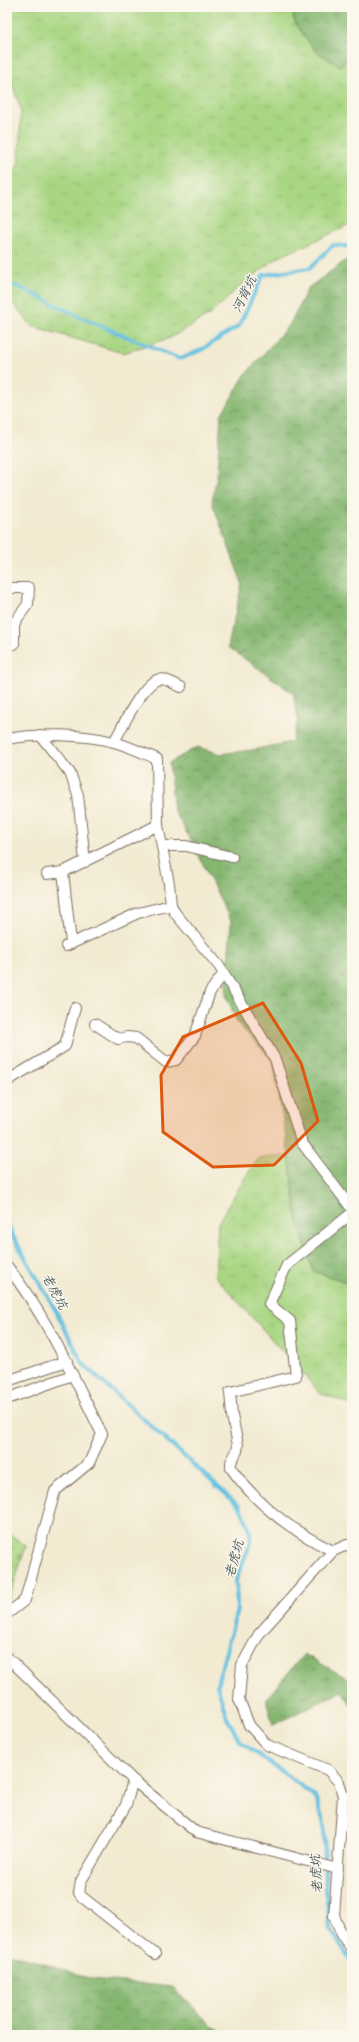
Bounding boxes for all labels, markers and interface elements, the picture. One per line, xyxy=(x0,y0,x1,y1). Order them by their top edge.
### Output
water label: 河背坑 xyxy=(229,271,260,315)
water label: 老虎坑 xyxy=(39,1270,72,1313)
water label: 老虎坑 xyxy=(221,1536,247,1580)
water label: 老虎坑 xyxy=(307,1852,325,1894)

